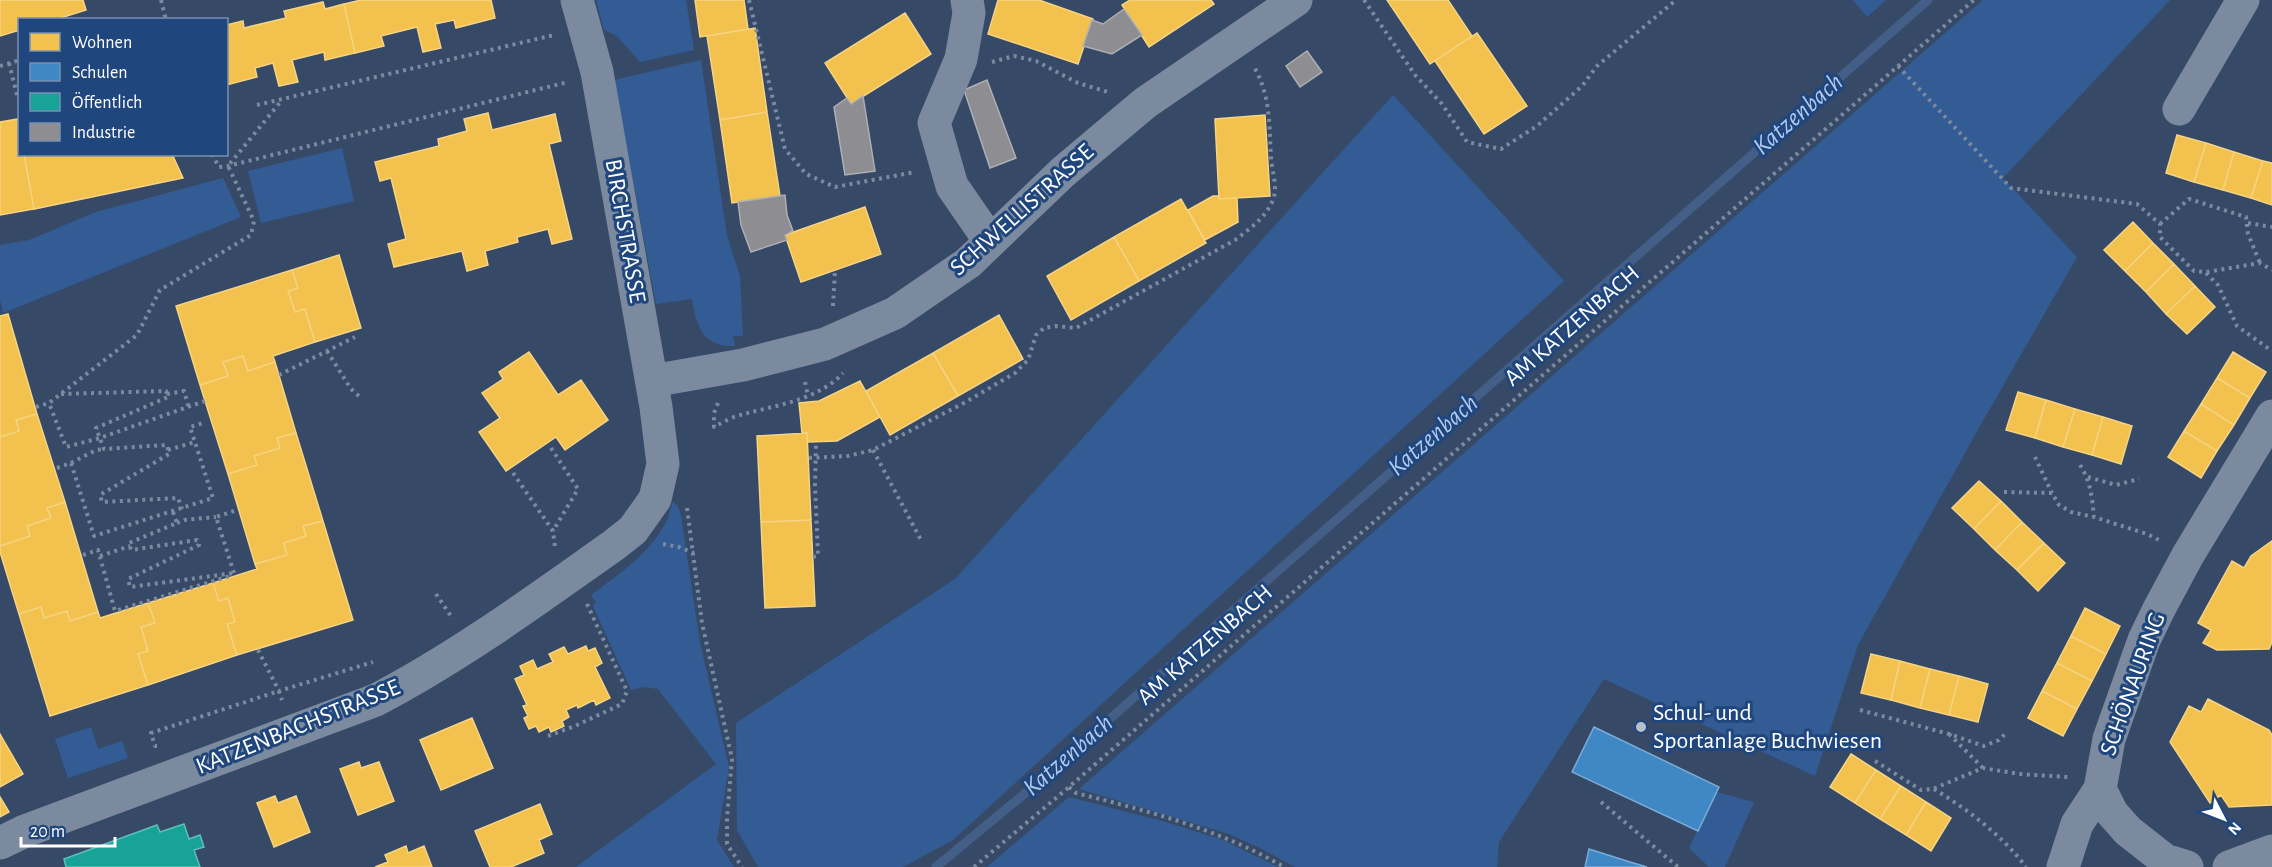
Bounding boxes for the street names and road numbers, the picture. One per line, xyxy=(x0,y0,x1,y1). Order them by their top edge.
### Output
street label: SCHWELLISTRASSE xyxy=(946,139,1098,280)
street label: BIRCHSTRASSE xyxy=(601,157,650,305)
street label: AM KATZENBACH xyxy=(1500,261,1644,391)
street label: AM KATZENBACH xyxy=(1133,580,1277,710)
street label: SCHÖNAURING xyxy=(2095,609,2170,759)
street label: KATZENBACHSTRASSE xyxy=(193,675,404,779)

